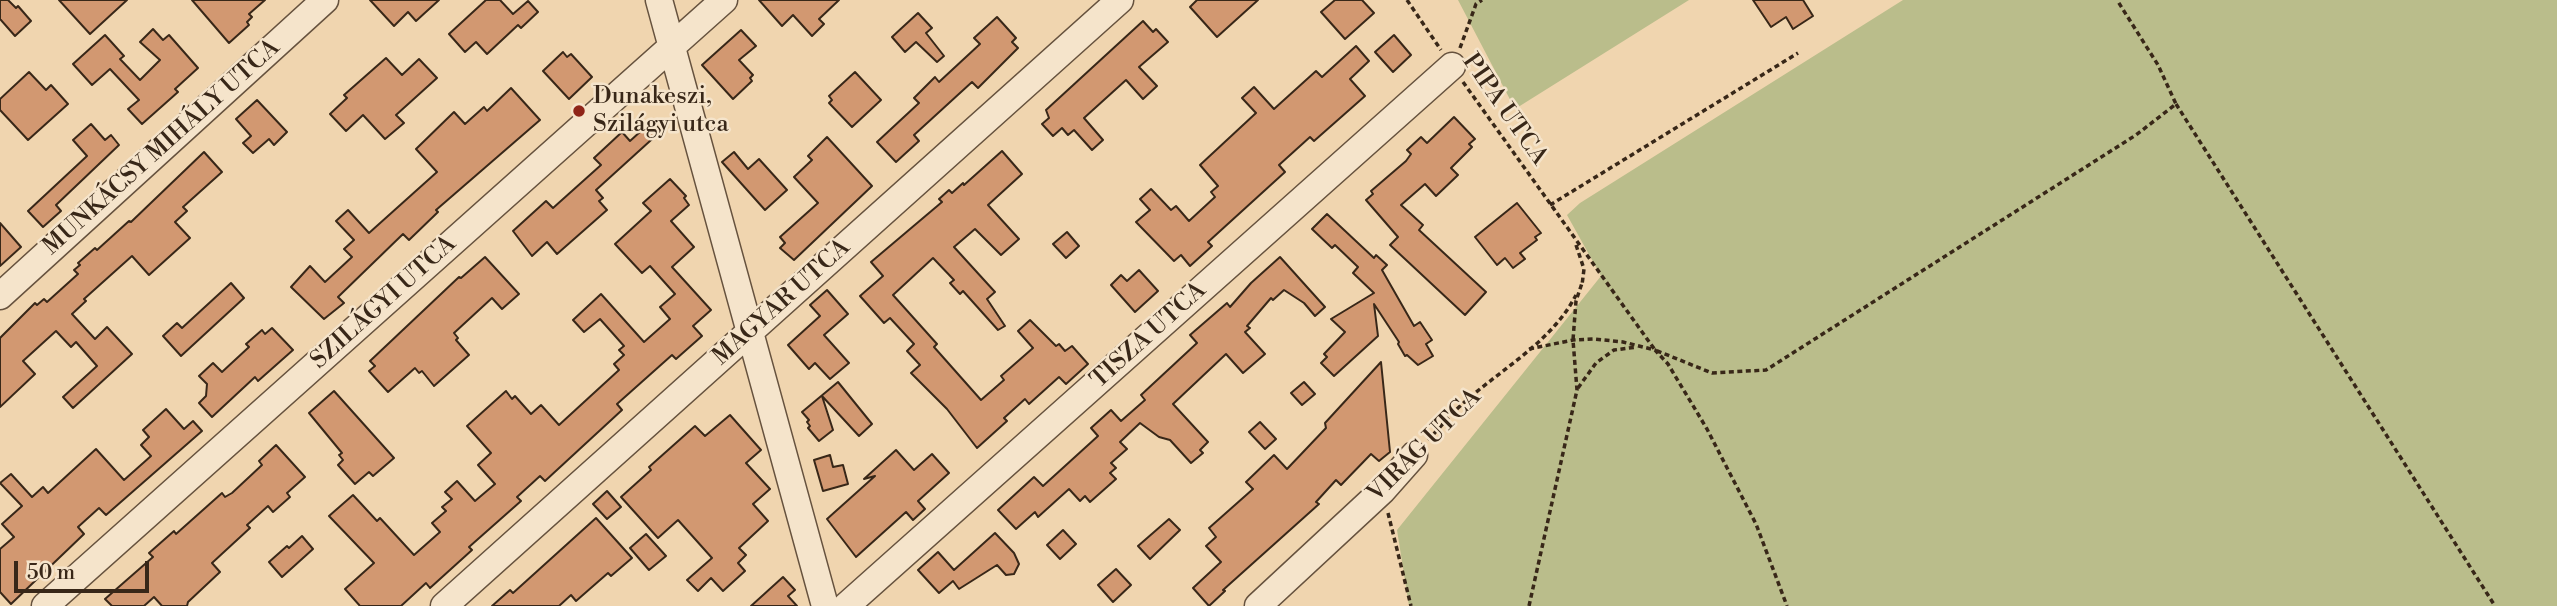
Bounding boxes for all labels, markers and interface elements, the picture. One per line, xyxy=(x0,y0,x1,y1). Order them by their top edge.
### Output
street label: MUNKÁCSY MIHÁLY UTCA xyxy=(38,34,286,262)
street label: PIPA UTCA xyxy=(1455,49,1553,171)
place label: Dunakeszi, Szilágyi utca xyxy=(593,83,729,139)
marker: Dunakeszi, Szilágyi utca xyxy=(571,103,587,119)
street label: SZILÁGYI UTCA xyxy=(306,230,462,376)
street label: MAGYAR UTCA xyxy=(707,234,857,372)
street label: TISZA UTCA xyxy=(1086,277,1212,395)
street label: VIRÁG UTCA xyxy=(1362,383,1488,509)
scale bar xyxy=(18,546,152,590)
text: 50 m xyxy=(27,560,75,586)

